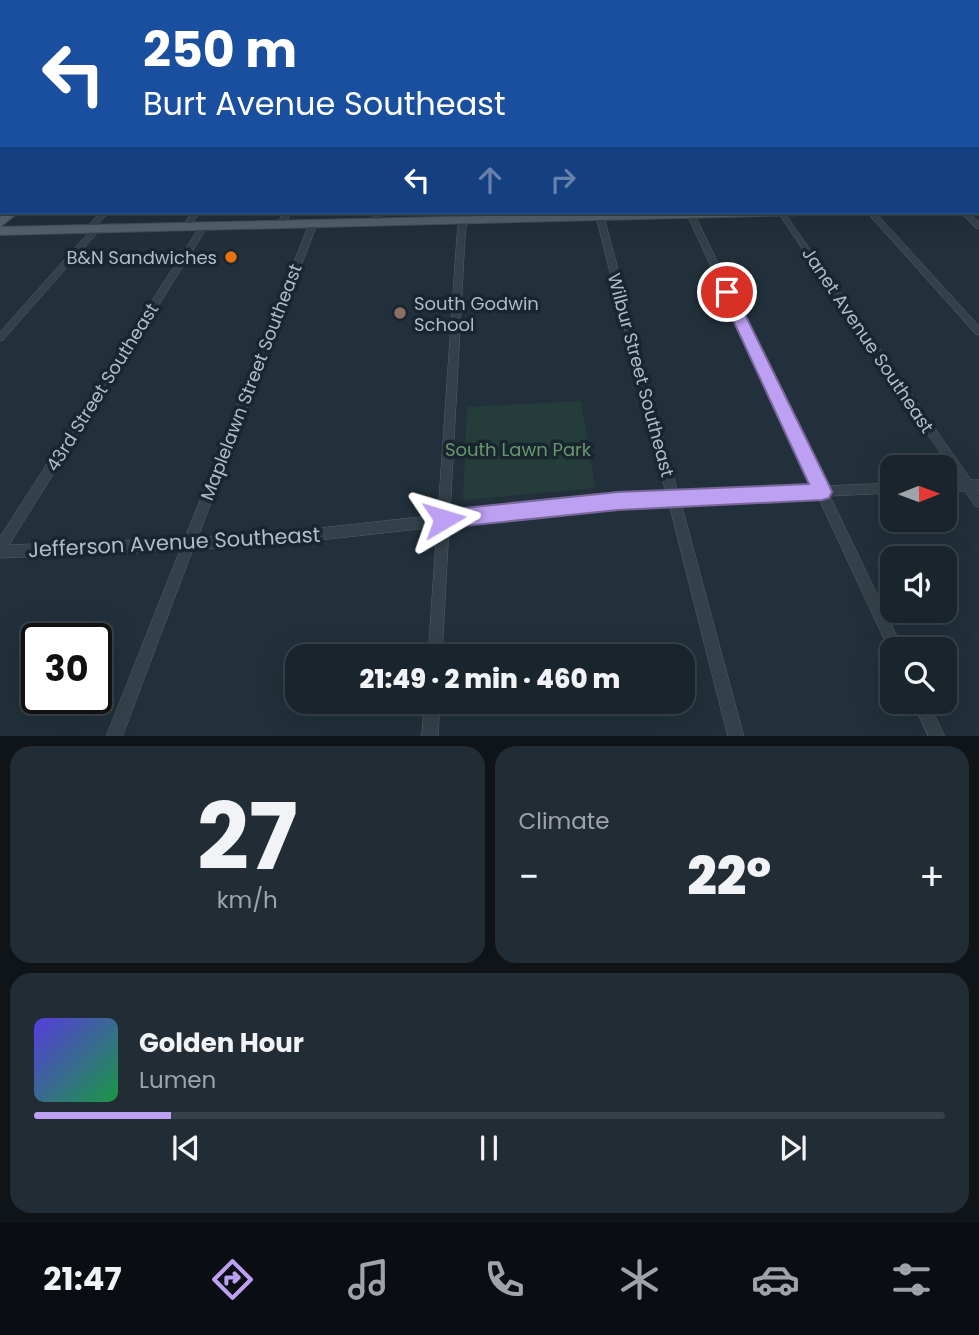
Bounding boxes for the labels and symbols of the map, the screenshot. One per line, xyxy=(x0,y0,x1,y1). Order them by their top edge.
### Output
street label: Janet Avenue Southeast xyxy=(796,242,940,438)
place label: B&N Sandwiches xyxy=(67,245,217,270)
marker: B&N Sandwiches xyxy=(223,249,239,265)
street label: Maplelawn Street Southeast xyxy=(194,260,308,504)
pin xyxy=(697,262,757,322)
street label: Wilbur Street Southeast xyxy=(602,270,680,480)
place label: South Godwin School xyxy=(414,291,539,337)
street label: 43rd Street Southeast xyxy=(40,298,164,476)
marker: South Godwin School xyxy=(392,305,408,321)
park label: South Lawn Park xyxy=(445,437,592,462)
north arrow xyxy=(880,455,957,532)
position arrow xyxy=(407,482,481,556)
street label: Jefferson Avenue Southeast xyxy=(27,520,321,564)
speed limit sign: 30 xyxy=(21,623,112,714)

